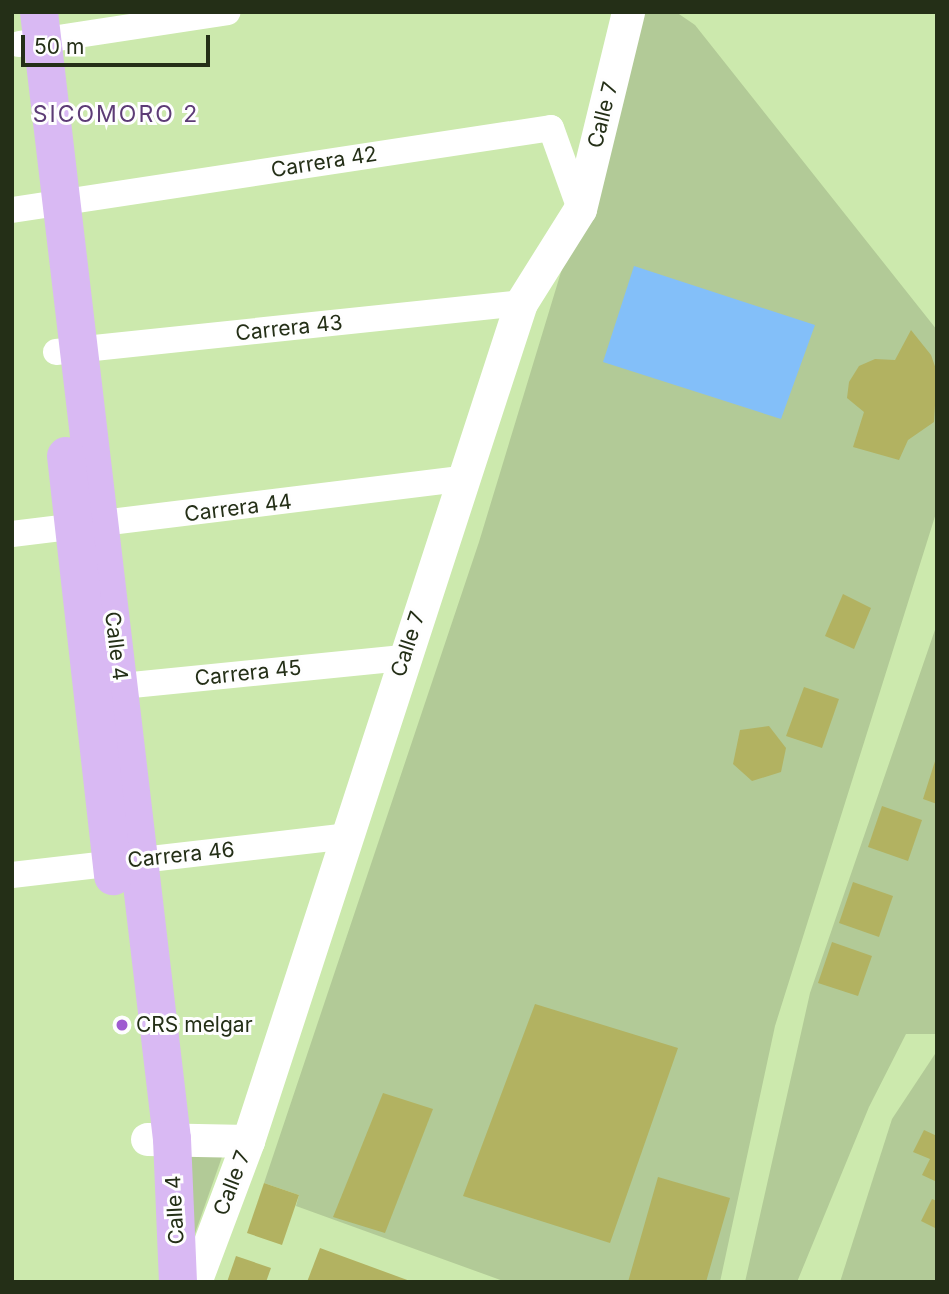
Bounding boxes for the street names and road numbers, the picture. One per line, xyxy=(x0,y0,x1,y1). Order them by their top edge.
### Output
street label: Calle 7 xyxy=(583,79,623,151)
street label: Carrera 42 xyxy=(269,141,379,183)
street label: Carrera 43 xyxy=(234,310,344,346)
street label: Carrera 44 xyxy=(183,489,293,527)
street label: Calle 7 xyxy=(386,608,430,680)
street label: Calle 4 xyxy=(99,610,133,682)
street label: Carrera 45 xyxy=(193,655,303,691)
street label: Carrera 46 xyxy=(126,837,236,873)
street label: Calle 7 xyxy=(208,1147,256,1219)
street label: Calle 4 xyxy=(161,1175,189,1245)

